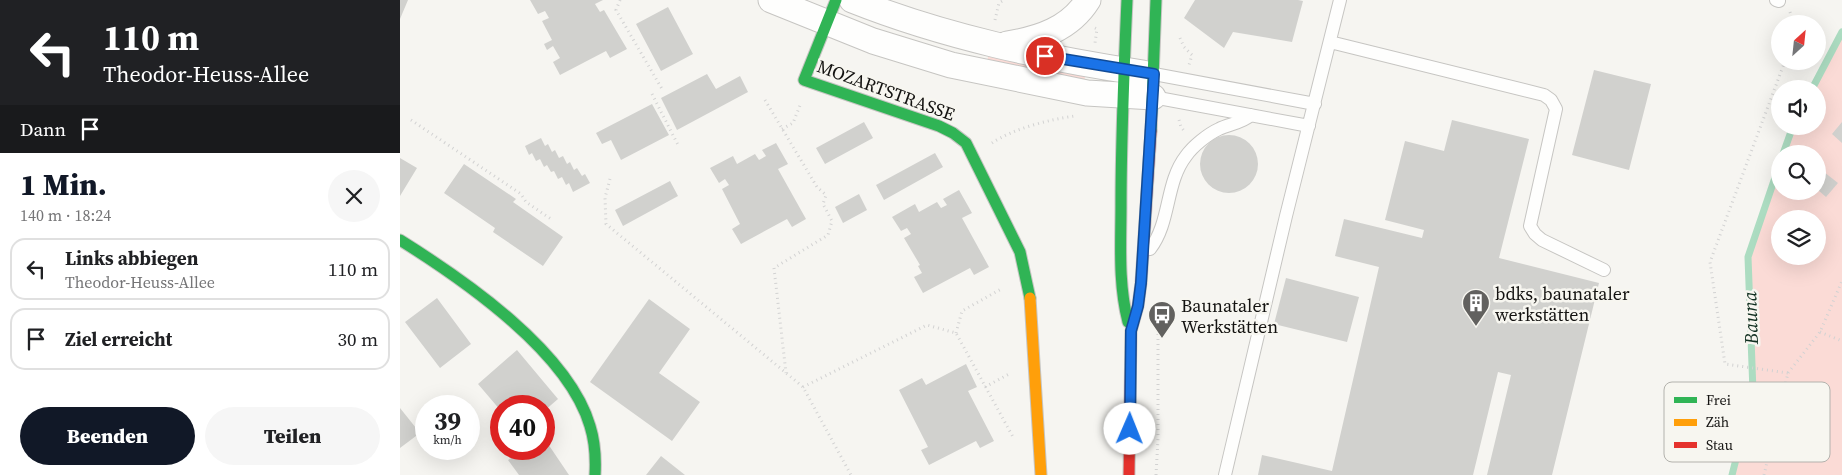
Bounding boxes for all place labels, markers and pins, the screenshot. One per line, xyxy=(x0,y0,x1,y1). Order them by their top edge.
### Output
pin xyxy=(1024,35,1066,77)
place label: bdks, baunataler werkstätten xyxy=(1495,281,1630,327)
building icon: bdks, baunataler werkstätten xyxy=(1461,288,1491,327)
place label: Baunataler Werkstätten xyxy=(1181,293,1278,339)
bus stop icon: Baunataler Werkstätten xyxy=(1147,300,1177,339)

